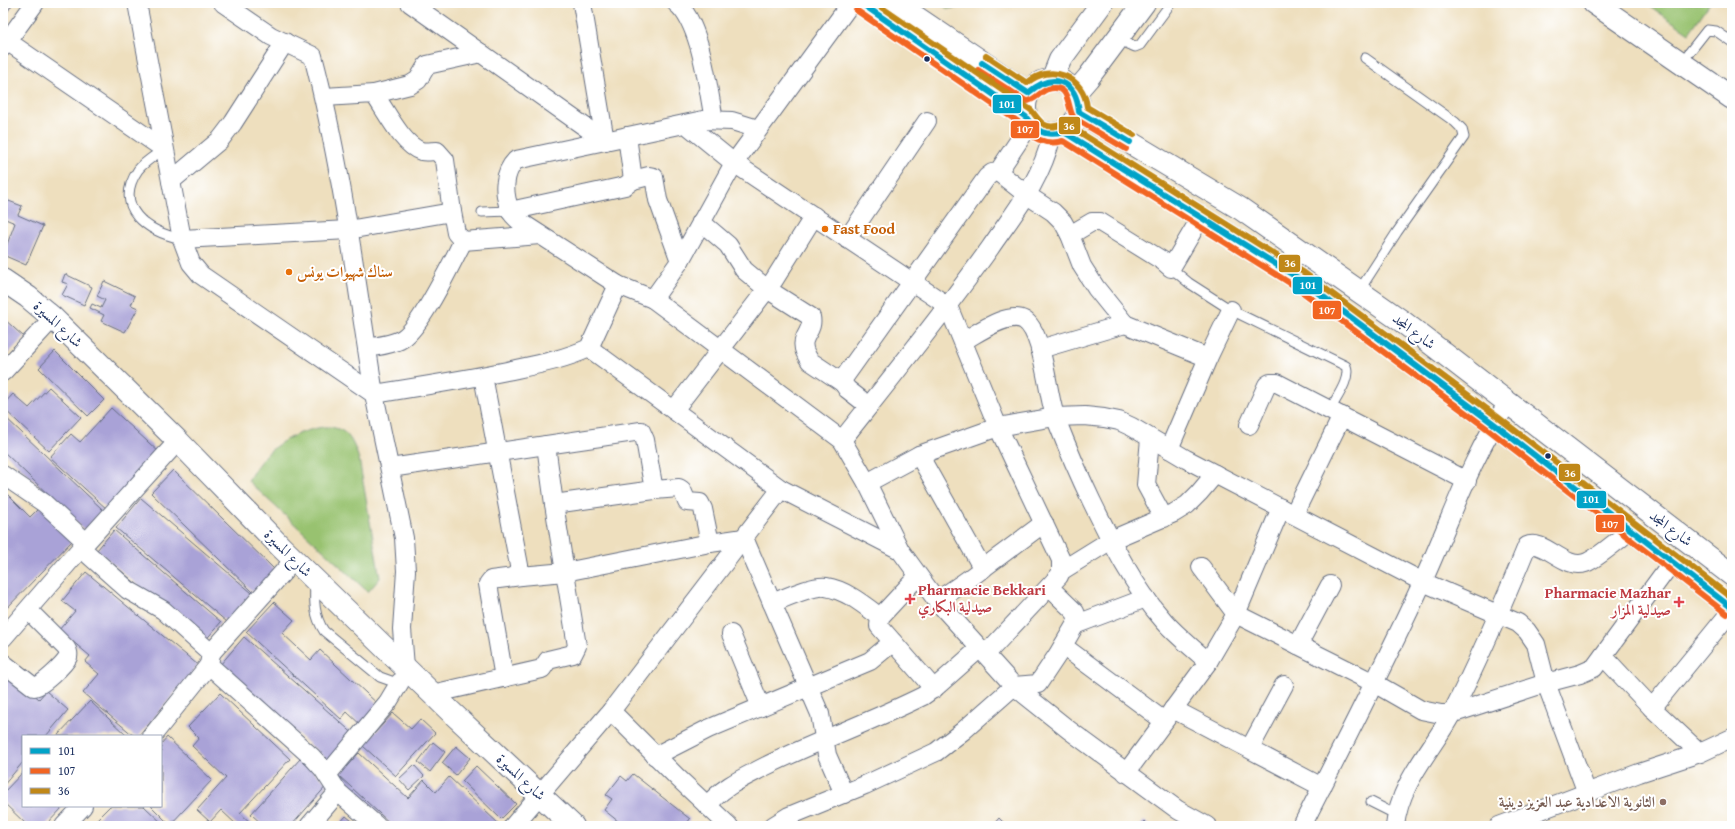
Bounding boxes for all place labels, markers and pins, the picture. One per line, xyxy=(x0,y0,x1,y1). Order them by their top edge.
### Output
unlabelled marker xyxy=(922,54,932,64)
place label: Fast Food xyxy=(833,218,895,239)
marker: Fast Food xyxy=(820,224,830,234)
place label: سناك شهيوات يونس xyxy=(297,261,393,282)
marker: سناك شهيوات يونس xyxy=(284,267,294,277)
unlabelled marker xyxy=(1543,451,1553,461)
place label: Pharmacie Bekkari صيدلية البكاري xyxy=(918,579,1046,619)
place label: Pharmacie Mazhar صيدلية المزار xyxy=(1545,582,1671,620)
marker: Pharmacie Bekkari صيدلية البكاري xyxy=(905,594,915,604)
marker: Pharmacie Mazhar صيدلية المزار xyxy=(1674,597,1684,607)
place label: الثانوية الاعدادية عبد العزيز دينية xyxy=(1499,791,1655,812)
marker: الثانوية الاعدادية عبد العزيز دينية xyxy=(1658,797,1668,807)

